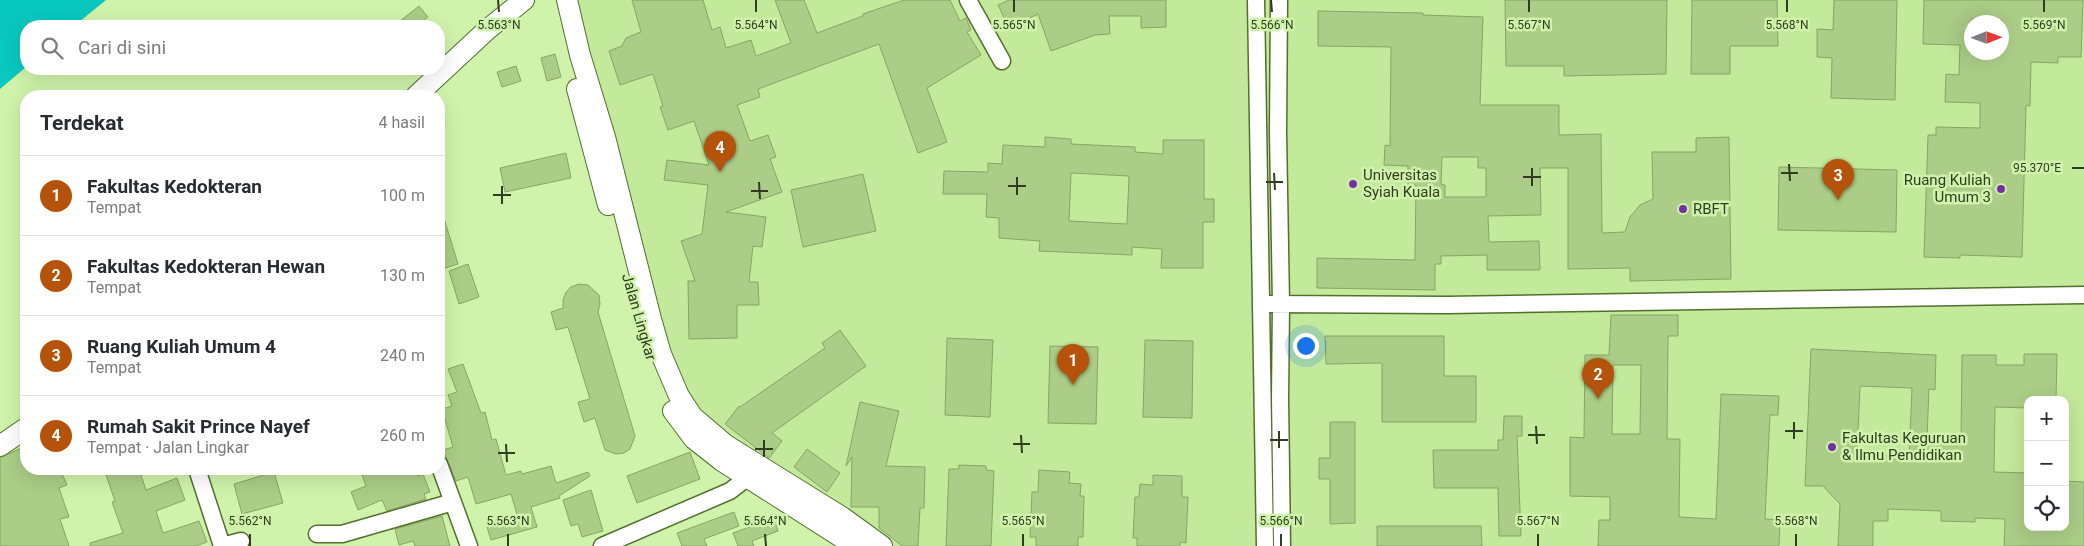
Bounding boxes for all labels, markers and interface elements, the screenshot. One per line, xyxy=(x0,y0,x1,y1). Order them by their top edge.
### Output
north arrow xyxy=(1964,15,2009,60)
text: 5.563°N xyxy=(477,18,521,32)
text: 5.564°N xyxy=(734,18,778,32)
text: 5.565°N xyxy=(992,18,1036,32)
text: 5.566°N xyxy=(1250,18,1294,32)
text: 5.567°N xyxy=(1507,18,1551,32)
text: 5.568°N xyxy=(1765,18,1809,32)
text: 5.569°N xyxy=(2022,18,2066,32)
search box xyxy=(20,20,445,75)
icon: search xyxy=(38,34,66,62)
text: Cari di sini xyxy=(78,36,166,59)
text: Terdekat xyxy=(40,111,124,135)
text: 4 hasil xyxy=(378,113,425,132)
pin: 4 xyxy=(704,131,736,172)
pin: 3 xyxy=(1822,159,1854,200)
text: 95.370°E xyxy=(2013,161,2061,175)
place label: Universitas Syiah Kuala xyxy=(1363,166,1440,201)
place label: Ruang Kuliah Umum 3 xyxy=(1904,171,1991,206)
text: Fakultas Kedokteran xyxy=(87,175,262,198)
marker: Universitas Syiah Kuala xyxy=(1347,178,1359,190)
marker: Ruang Kuliah Umum 3 xyxy=(1995,183,2007,195)
text: 1 xyxy=(51,186,61,205)
text: 100 m xyxy=(380,186,425,205)
text: Tempat xyxy=(87,198,141,217)
place label: RBFT xyxy=(1693,200,1729,218)
marker: RBFT xyxy=(1677,203,1689,215)
text: Fakultas Kedokteran Hewan xyxy=(87,255,325,278)
text: 2 xyxy=(51,266,61,285)
text: 130 m xyxy=(380,266,425,285)
street label: Jalan Lingkar xyxy=(618,271,660,363)
text: Tempat xyxy=(87,278,141,297)
your location xyxy=(1293,333,1319,359)
text: Ruang Kuliah Umum 4 xyxy=(87,335,276,358)
pin: 1 xyxy=(1057,344,1089,385)
text: 3 xyxy=(51,346,61,365)
text: 240 m xyxy=(380,346,425,365)
text: Tempat xyxy=(87,358,141,377)
pin: 2 xyxy=(1582,358,1614,399)
map controls xyxy=(2024,396,2069,531)
button: + xyxy=(2024,396,2069,441)
text: Rumah Sakit Prince Nayef xyxy=(87,415,310,438)
text: 4 xyxy=(51,426,61,445)
text: 260 m xyxy=(380,426,425,445)
place label: Fakultas Keguruan & Ilmu Pendidikan xyxy=(1842,429,1966,464)
text: Tempat · Jalan Lingkar xyxy=(87,438,249,457)
marker: Fakultas Keguruan & Ilmu Pendidikan xyxy=(1826,441,1838,453)
button: − xyxy=(2024,441,2069,486)
button: locate xyxy=(2024,486,2069,531)
text: 5.562°N xyxy=(228,514,272,528)
text: 5.563°N xyxy=(486,514,530,528)
text: 5.564°N xyxy=(743,514,787,528)
text: 5.565°N xyxy=(1001,514,1045,528)
text: 5.566°N xyxy=(1259,514,1303,528)
text: 5.567°N xyxy=(1516,514,1560,528)
text: 5.568°N xyxy=(1774,514,1818,528)

